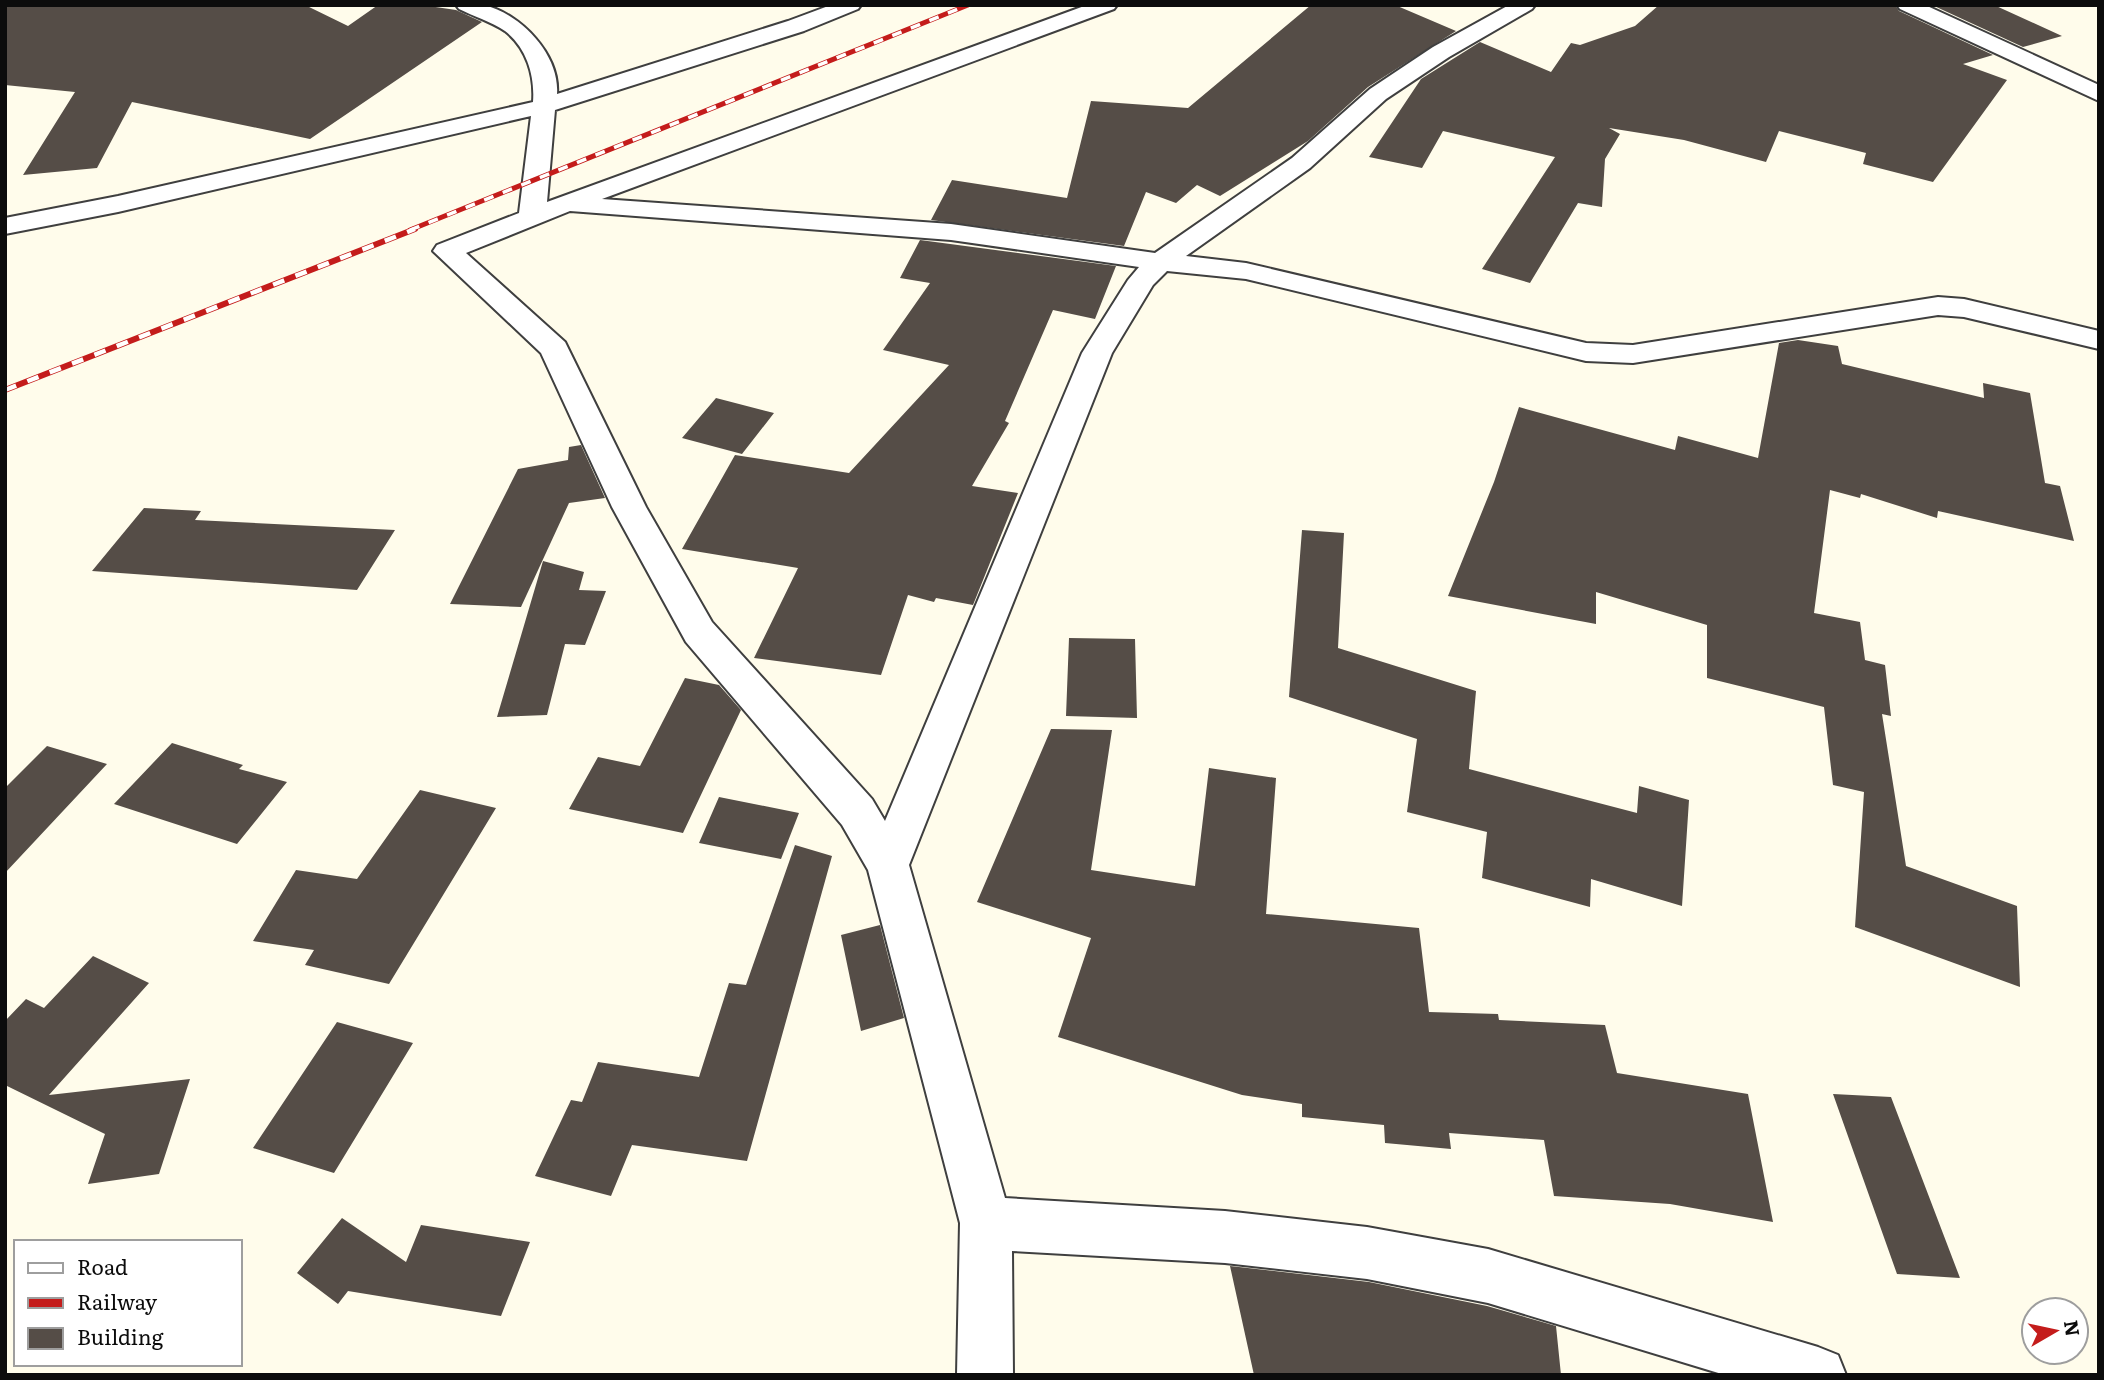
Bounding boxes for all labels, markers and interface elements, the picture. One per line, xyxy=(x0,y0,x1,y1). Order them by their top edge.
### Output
legend xyxy=(14,1240,242,1366)
text: Road xyxy=(77,1250,128,1281)
text: Railway xyxy=(77,1285,158,1316)
north arrow xyxy=(2020,1296,2090,1366)
text: N xyxy=(2058,1318,2088,1338)
text: Building xyxy=(77,1320,164,1351)

